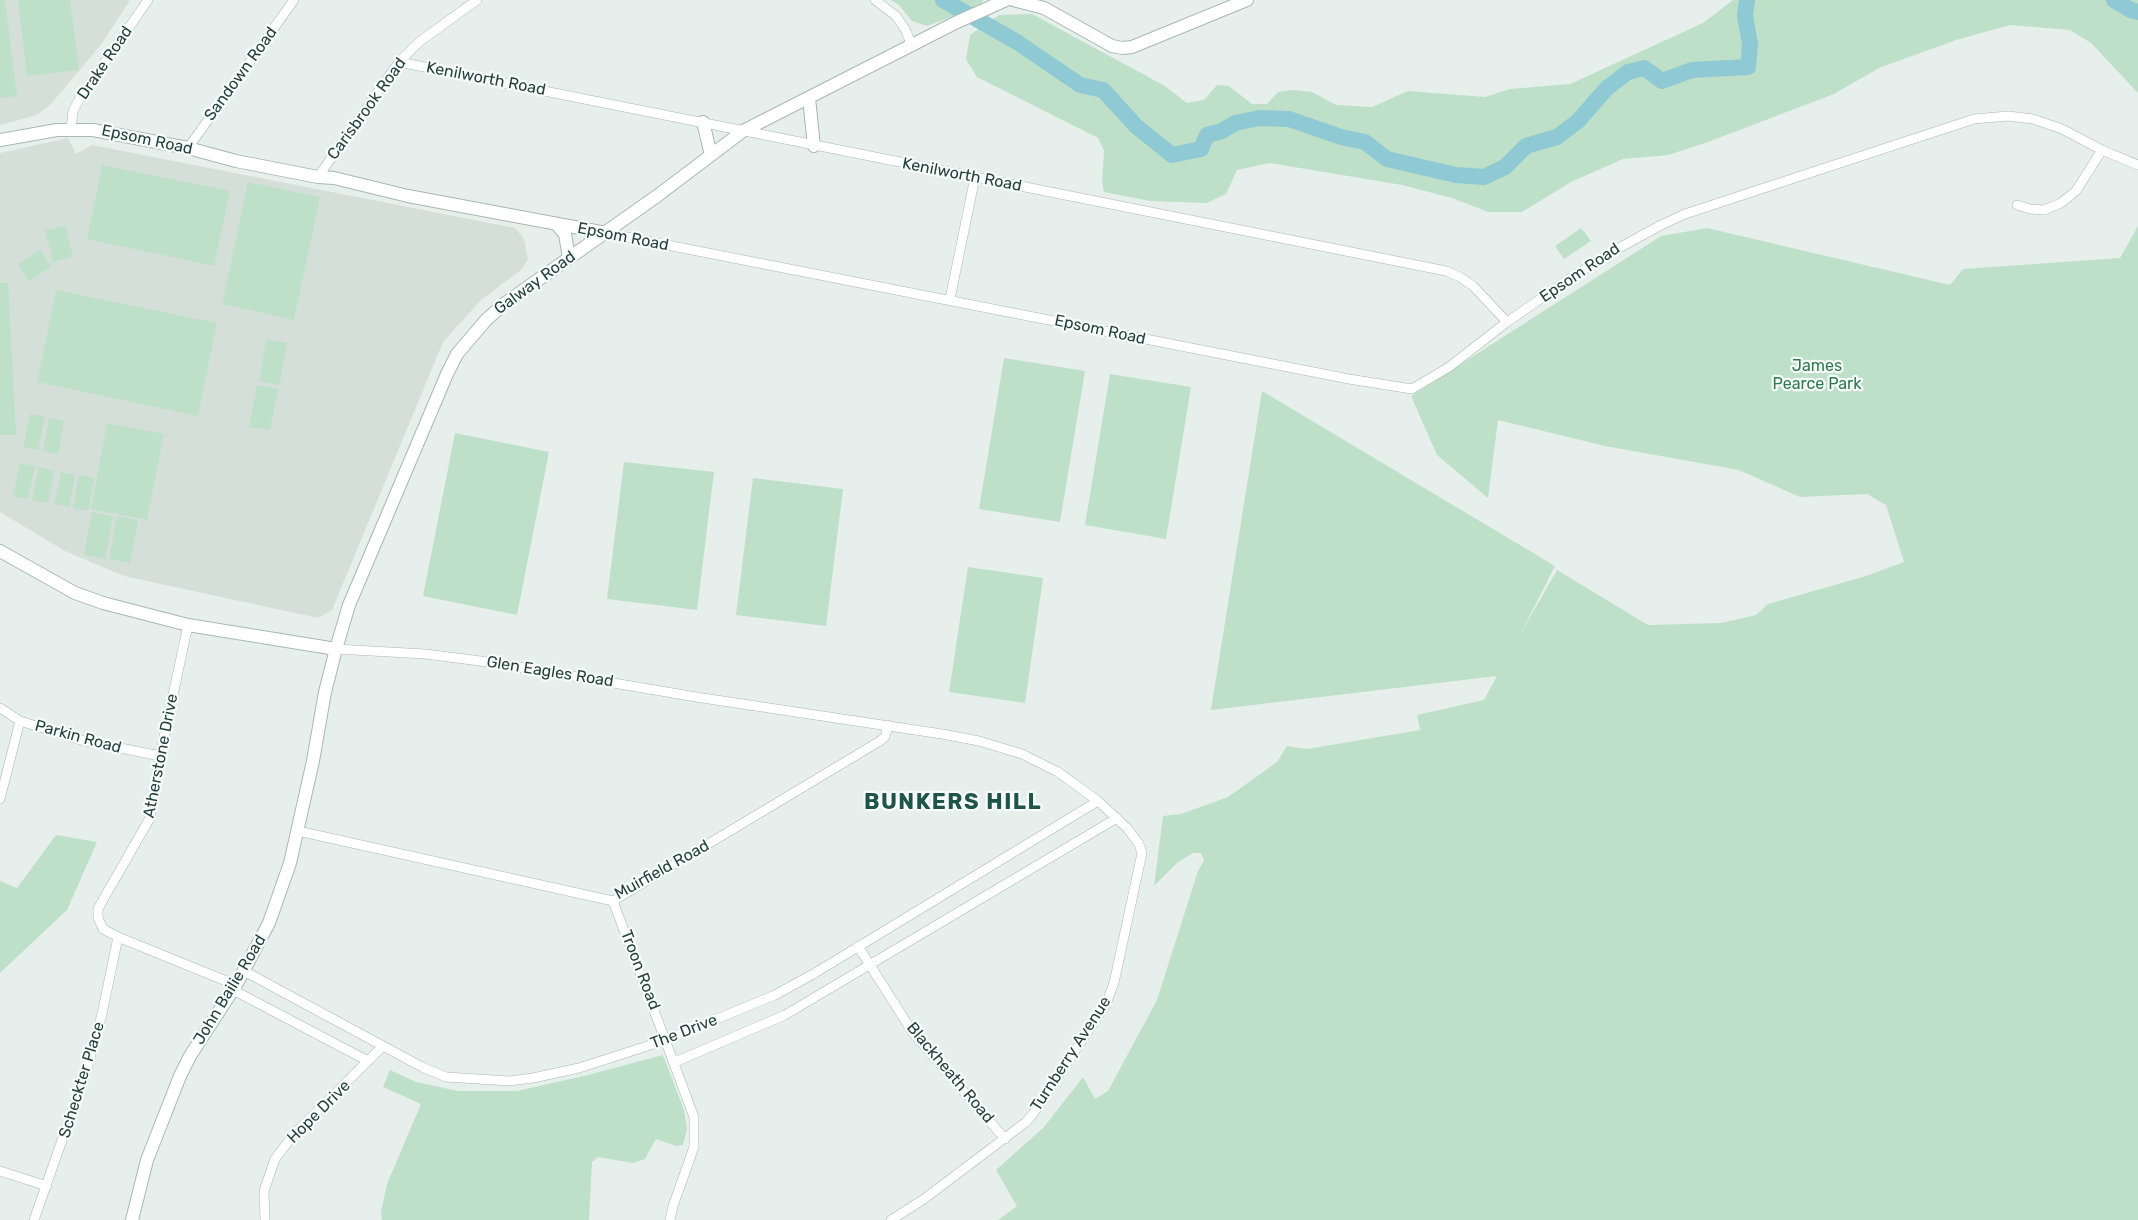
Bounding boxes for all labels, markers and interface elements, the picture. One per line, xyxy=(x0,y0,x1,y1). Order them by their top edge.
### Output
street label: Drake Road xyxy=(73,23,137,103)
street label: Sandown Road xyxy=(201,23,281,125)
street label: Carisbrook Road xyxy=(324,54,410,164)
street label: Kenilworth Road xyxy=(425,58,547,100)
street label: Epsom Road xyxy=(100,121,194,159)
street label: Kenilworth Road xyxy=(901,154,1023,196)
street label: Epsom Road xyxy=(576,219,670,255)
street label: Epsom Road xyxy=(1536,239,1624,307)
street label: Galway Road xyxy=(491,247,579,319)
street label: Epsom Road xyxy=(1053,311,1147,349)
park label: James Pearce Park xyxy=(1773,356,1861,394)
street label: Glen Eagles Road xyxy=(485,652,615,692)
street label: Atherstone Drive xyxy=(140,692,182,820)
street label: Parkin Road xyxy=(33,716,123,758)
district label: BUNKERS HILL xyxy=(864,790,1042,816)
street label: Muirfield Road xyxy=(611,836,713,904)
street label: Troon Road xyxy=(616,927,664,1013)
street label: John Bailie Road xyxy=(190,932,270,1048)
street label: Turnberry Avenue xyxy=(1027,993,1115,1115)
street label: The Drive xyxy=(648,1010,720,1054)
street label: Blackheath Road xyxy=(902,1019,998,1127)
street label: Scheckter Place xyxy=(55,1020,109,1140)
street label: Hope Drive xyxy=(283,1076,355,1148)

